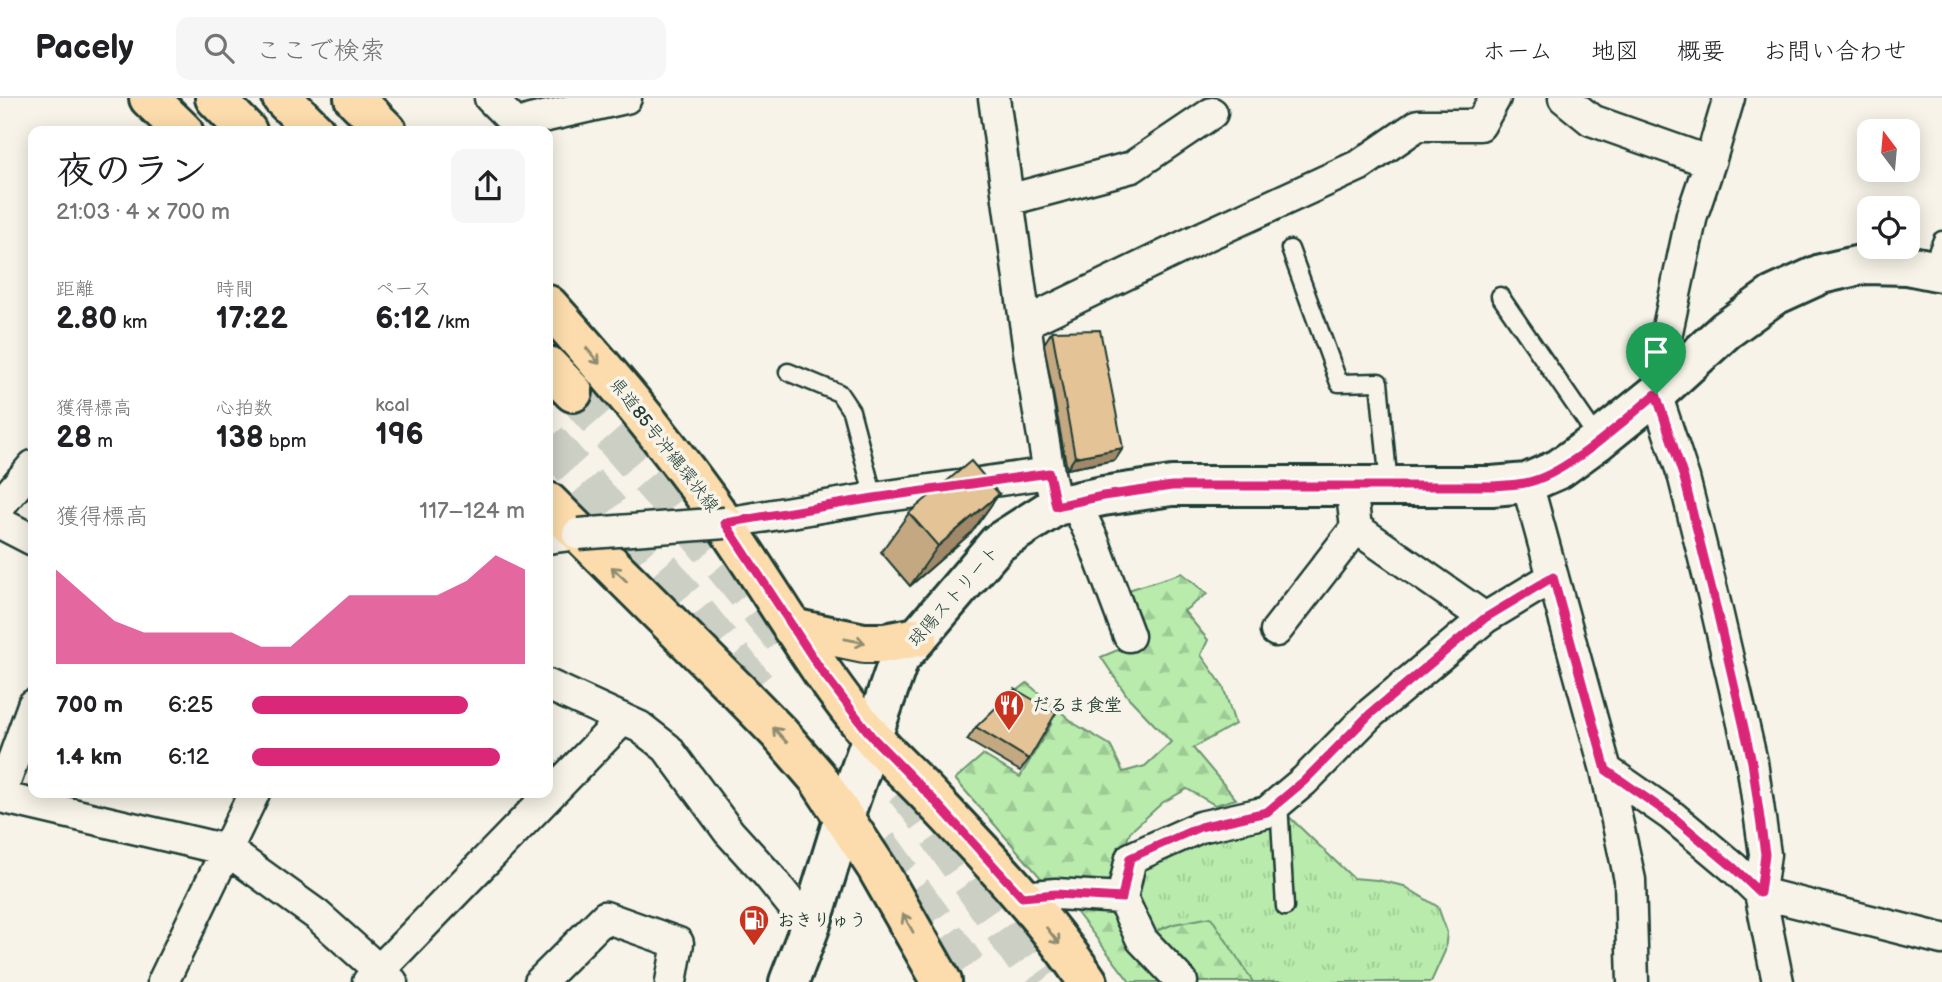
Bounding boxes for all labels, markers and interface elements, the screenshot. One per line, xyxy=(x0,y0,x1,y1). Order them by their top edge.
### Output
search box xyxy=(176,17,666,80)
text: Pacely xyxy=(35,28,134,68)
icon: search xyxy=(200,29,238,67)
text: ここで検索 xyxy=(256,36,386,67)
text: ホーム xyxy=(1482,37,1553,66)
text: 地図 xyxy=(1591,37,1639,66)
text: 概要 xyxy=(1677,37,1725,66)
text: お問い合わせ xyxy=(1763,37,1907,66)
north arrow xyxy=(1857,119,1920,182)
map controls xyxy=(1857,119,1920,259)
text: 夜のラン xyxy=(56,149,208,194)
button: share xyxy=(451,149,525,223)
button: locate xyxy=(1857,196,1920,259)
text: 21:03 · 4 × 700 m xyxy=(56,198,230,226)
text: 距離 xyxy=(56,278,94,301)
text: 時間 xyxy=(216,278,254,301)
text: ペース xyxy=(375,278,431,301)
text: 2.80 xyxy=(56,301,117,337)
text: 17:22 xyxy=(216,301,288,337)
text: 6:12 xyxy=(375,301,431,337)
text: km xyxy=(117,311,147,334)
text: /km xyxy=(431,311,470,334)
pin xyxy=(1626,322,1686,394)
icon: arrive xyxy=(1637,333,1675,371)
one-way arrow xyxy=(585,347,601,365)
street label: 県道85号沖縄環状線 xyxy=(605,374,723,516)
text: kcal xyxy=(375,394,409,417)
text: 獲得標高 xyxy=(56,397,132,420)
text: 心拍数 xyxy=(216,397,273,420)
text: 196 xyxy=(375,417,424,453)
text: 28 xyxy=(56,420,92,456)
text: 138 xyxy=(216,420,264,456)
text: m xyxy=(92,430,113,453)
text: bpm xyxy=(264,430,306,453)
text: 117–124 m xyxy=(419,497,525,525)
text: 獲得標高 xyxy=(56,503,148,531)
street label: 球陽ストリート xyxy=(904,541,1004,651)
one-way arrow xyxy=(611,566,628,583)
one-way arrow xyxy=(843,634,866,648)
restaurant icon: だるま食堂 xyxy=(992,688,1026,732)
text: 700 m xyxy=(56,691,123,719)
text: 6:25 xyxy=(168,691,213,719)
place label: だるま食堂 xyxy=(1032,695,1122,716)
one-way arrow xyxy=(772,726,788,744)
text: 1.4 km xyxy=(56,743,122,771)
text: 6:12 xyxy=(168,743,209,771)
fuel station icon: おきりゅう xyxy=(737,903,771,947)
place label: おきりゅう xyxy=(777,910,867,931)
one-way arrow xyxy=(901,913,915,933)
one-way arrow xyxy=(1046,926,1061,944)

